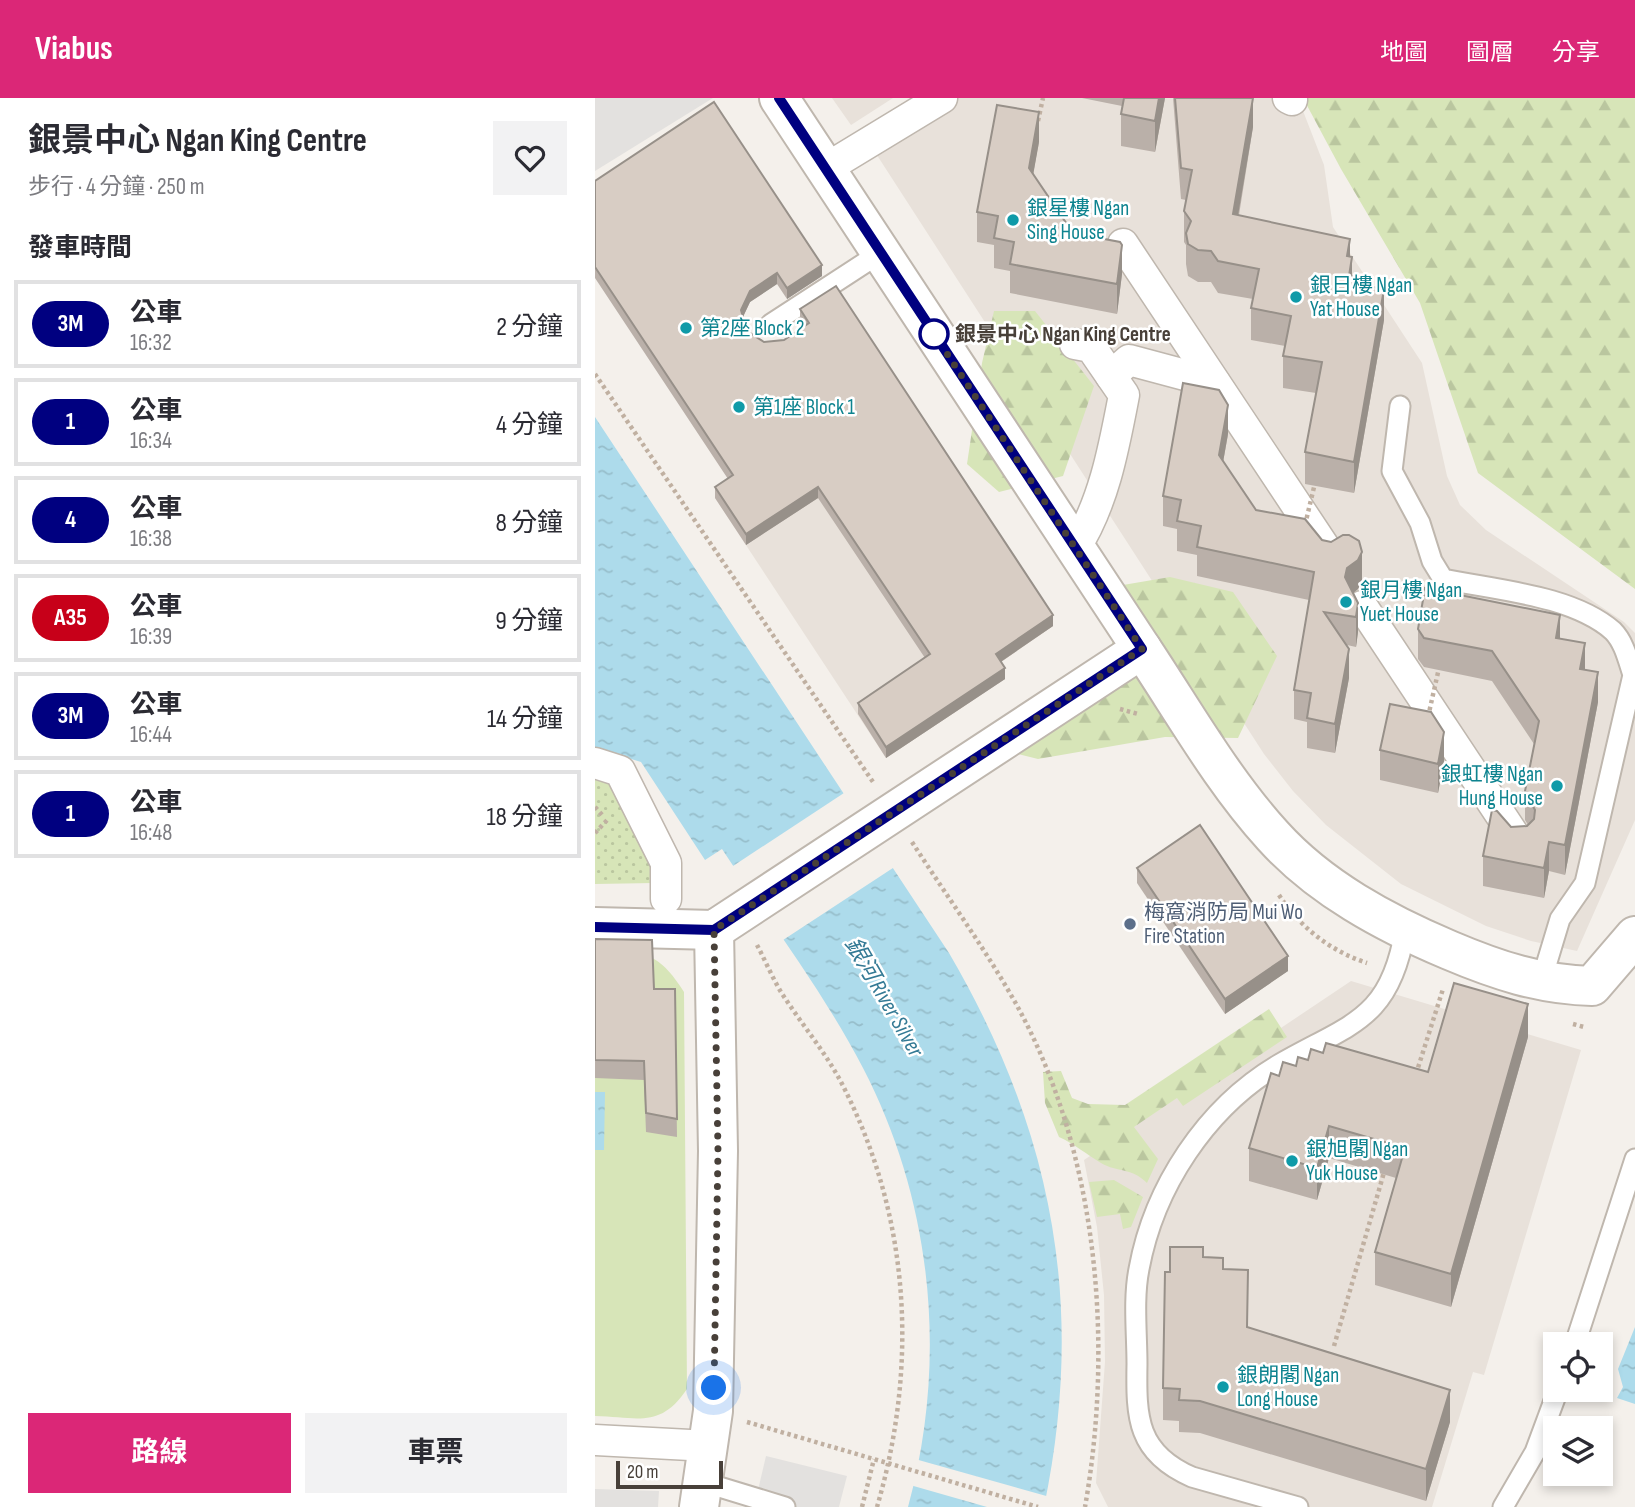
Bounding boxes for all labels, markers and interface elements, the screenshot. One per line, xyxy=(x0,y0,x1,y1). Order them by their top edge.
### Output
text: Viabus xyxy=(35,29,113,69)
text: 地圖 xyxy=(1380,38,1428,67)
text: 圖層 xyxy=(1466,38,1514,67)
text: 分享 xyxy=(1552,38,1600,67)
text: 銀景中心 Ngan King Centre xyxy=(28,121,367,161)
button: heart xyxy=(493,121,567,195)
text: 步行 · 4 分鐘 · 250 m xyxy=(28,173,204,201)
place label: 銀星樓 Ngan Sing House xyxy=(1027,196,1129,245)
marker: 銀星樓 Ngan Sing House xyxy=(1005,212,1021,228)
text: 發車時間 xyxy=(28,233,132,264)
place label: 銀日樓 Ngan Yat House xyxy=(1310,273,1412,322)
marker: 銀日樓 Ngan Yat House xyxy=(1288,289,1304,305)
text: 公車 xyxy=(130,298,182,329)
text: 3M xyxy=(58,309,83,338)
text: 2 分鐘 xyxy=(496,312,563,343)
place label: 第2座 Block 2 xyxy=(700,316,804,341)
marker: 銀景中心 Ngan King Centre xyxy=(919,319,949,349)
marker: 第2座 Block 2 xyxy=(678,320,694,336)
place label: 銀景中心 Ngan King Centre xyxy=(955,322,1171,347)
text: 16:32 xyxy=(130,329,172,357)
place label: 第1座 Block 1 xyxy=(753,395,855,420)
text: 公車 xyxy=(130,396,182,427)
marker: 第1座 Block 1 xyxy=(731,399,747,415)
text: 1 xyxy=(66,407,75,436)
text: 4 分鐘 xyxy=(496,410,563,441)
text: 16:34 xyxy=(130,427,172,455)
text: 公車 xyxy=(130,494,182,525)
text: 4 xyxy=(65,505,76,534)
text: 8 分鐘 xyxy=(495,508,563,539)
text: 16:38 xyxy=(130,525,172,553)
place label: 銀月樓 Ngan Yuet House xyxy=(1360,578,1462,627)
text: 公車 xyxy=(130,592,182,623)
marker: 銀月樓 Ngan Yuet House xyxy=(1338,594,1354,610)
text: A35 xyxy=(54,603,87,632)
text: 9 分鐘 xyxy=(495,606,563,637)
text: 16:39 xyxy=(130,623,172,651)
text: 公車 xyxy=(130,690,182,721)
text: 3M xyxy=(58,701,83,730)
text: 14 分鐘 xyxy=(487,704,563,735)
text: 16:44 xyxy=(130,721,172,749)
place label: 銀虹樓 Ngan Hung House xyxy=(1441,762,1543,811)
marker: 銀虹樓 Ngan Hung House xyxy=(1549,778,1565,794)
text: 公車 xyxy=(130,788,182,819)
text: 1 xyxy=(66,799,75,828)
text: 18 分鐘 xyxy=(486,802,563,833)
text: 16:48 xyxy=(130,819,172,847)
place label: 梅窩消防局 Mui Wo Fire Station xyxy=(1144,900,1303,949)
marker: 梅窩消防局 Mui Wo Fire Station xyxy=(1122,916,1138,932)
water label: 銀河 River Silver xyxy=(838,932,930,1063)
place label: 銀旭閣 Ngan Yuk House xyxy=(1306,1137,1408,1186)
marker: 銀旭閣 Ngan Yuk House xyxy=(1284,1153,1300,1169)
map controls xyxy=(1543,1332,1613,1486)
button: locate xyxy=(1543,1332,1613,1402)
place label: 銀朗閣 Ngan Long House xyxy=(1237,1363,1339,1412)
your location xyxy=(696,1370,731,1405)
marker: 銀朗閣 Ngan Long House xyxy=(1215,1379,1231,1395)
button: 路線 xyxy=(28,1413,291,1493)
button: 車票 xyxy=(305,1413,567,1493)
button: layers xyxy=(1543,1416,1613,1486)
scale bar xyxy=(616,1458,723,1490)
text: 20 m xyxy=(627,1461,659,1484)

